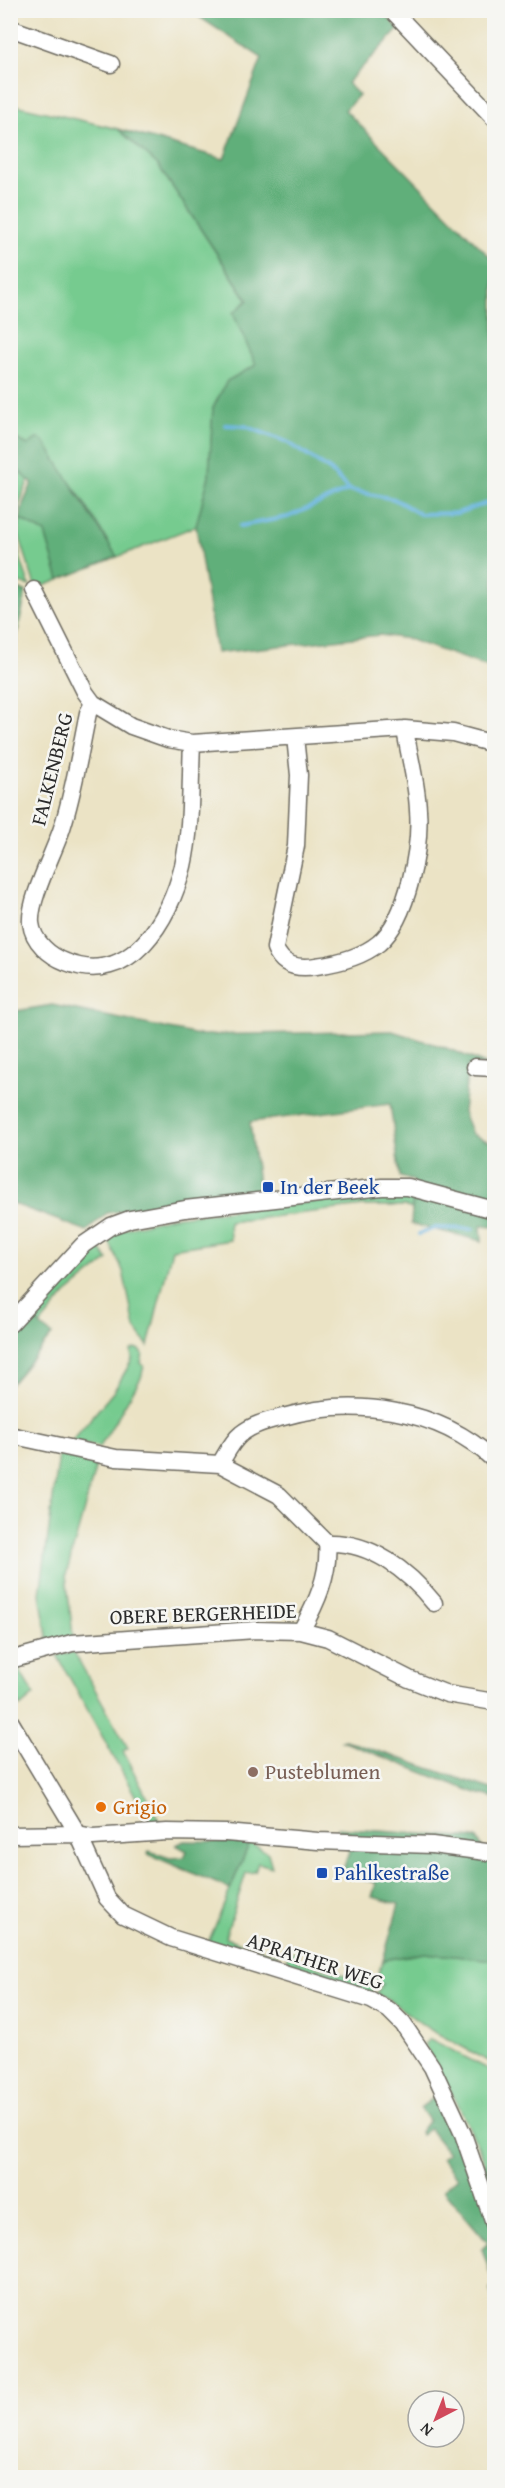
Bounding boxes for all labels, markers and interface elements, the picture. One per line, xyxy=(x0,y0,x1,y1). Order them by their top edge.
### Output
street label: FALKENBERG xyxy=(23,709,81,829)
place label: In der Beek xyxy=(280,1171,380,1202)
marker: In der Beek xyxy=(261,1180,275,1194)
street label: OBERE BERGERHEIDE xyxy=(109,1595,297,1632)
place label: Pusteblumen xyxy=(265,1756,380,1787)
marker: Pusteblumen xyxy=(246,1765,260,1779)
place label: Grigio xyxy=(113,1791,167,1822)
marker: Grigio xyxy=(94,1800,108,1814)
place label: Pahlkestraße xyxy=(334,1857,449,1888)
marker: Pahlkestraße xyxy=(315,1866,329,1880)
street label: APRATHER WEG xyxy=(243,1924,387,1997)
north arrow xyxy=(406,2389,466,2449)
text: N xyxy=(414,2417,438,2443)

